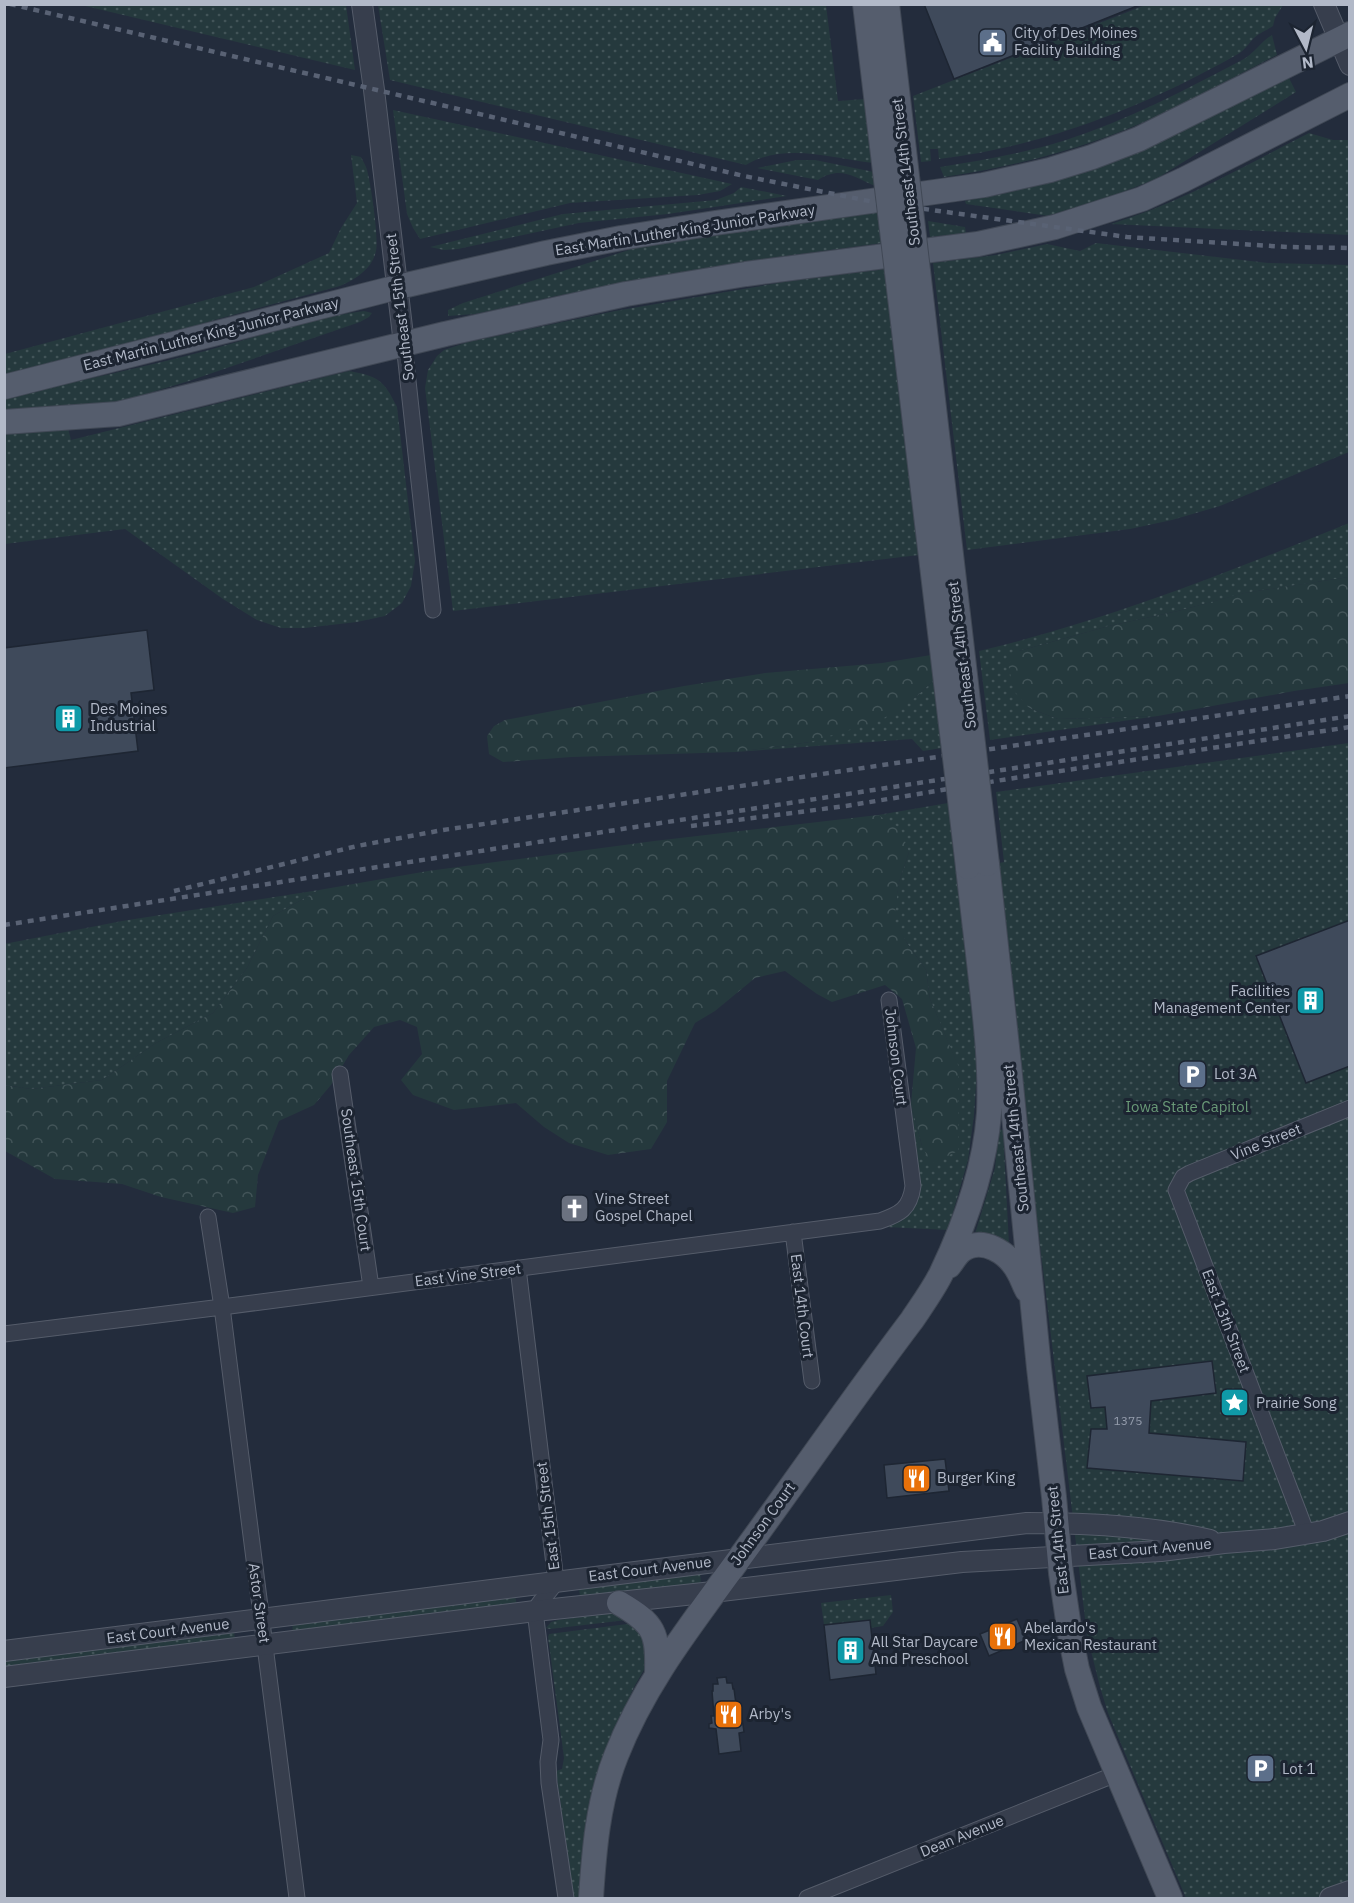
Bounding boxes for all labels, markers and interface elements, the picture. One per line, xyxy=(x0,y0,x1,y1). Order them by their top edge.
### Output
north arrow xyxy=(1276,18,1336,78)
place label: City of Des Moines Facility Building xyxy=(1014,23,1138,59)
public building icon: City of Des Moines Facility Building xyxy=(977,26,1009,58)
text: N xyxy=(1301,52,1315,74)
street label: Southeast 14th Street xyxy=(887,97,924,247)
street label: East Martin Luther King Junior Parkway xyxy=(554,199,817,259)
street label: Southeast 15th Street xyxy=(381,232,418,382)
street label: East Martin Luther King Junior Parkway xyxy=(81,292,341,375)
street label: Southeast 14th Street xyxy=(943,580,980,730)
place label: Des Moines Industrial xyxy=(90,699,168,735)
building icon: Des Moines Industrial xyxy=(53,702,85,734)
place label: Facilities Management Center xyxy=(1154,981,1290,1017)
building icon: Facilities Management Center xyxy=(1295,984,1327,1016)
street label: Johnson Court xyxy=(881,1007,912,1107)
parking icon: Lot 3A xyxy=(1177,1058,1209,1090)
street label: Southeast 14th Street xyxy=(998,1063,1033,1213)
place label: Lot 3A xyxy=(1214,1064,1258,1083)
park label: Iowa State Capitol xyxy=(1125,1097,1249,1116)
street label: Southeast 15th Court xyxy=(337,1107,376,1253)
street label: Vine Street xyxy=(1228,1119,1304,1164)
place label: Vine Street Gospel Chapel xyxy=(595,1189,693,1225)
church icon: Vine Street Gospel Chapel xyxy=(558,1192,590,1224)
street label: East 14th Court xyxy=(787,1253,818,1359)
street label: East Vine Street xyxy=(414,1259,522,1290)
street label: East 13th Street xyxy=(1198,1266,1255,1375)
place icon: Prairie Song xyxy=(1219,1387,1251,1419)
place label: Prairie Song xyxy=(1256,1393,1337,1412)
house number: 1375 xyxy=(1114,1413,1142,1428)
street label: East 15th Street xyxy=(531,1461,564,1571)
restaurant icon: Burger King xyxy=(900,1462,932,1494)
place label: Burger King xyxy=(937,1468,1015,1487)
street label: Johnson Court xyxy=(726,1479,799,1569)
street label: East 14th Street xyxy=(1042,1485,1073,1595)
street label: East Court Avenue xyxy=(1088,1534,1212,1563)
street label: East Court Avenue xyxy=(588,1552,712,1585)
street label: Astor Street xyxy=(244,1562,275,1644)
street label: East Court Avenue xyxy=(106,1614,230,1647)
place label: Abelardo's Mexican Restaurant xyxy=(1024,1618,1157,1654)
restaurant icon: Abelardo's Mexican Restaurant xyxy=(987,1621,1019,1653)
place label: All Star Daycare And Preschool xyxy=(871,1632,978,1668)
building icon: All Star Daycare And Preschool xyxy=(834,1635,866,1667)
restaurant icon: Arby's xyxy=(712,1698,744,1730)
place label: Arby's xyxy=(749,1704,791,1723)
parking icon: Lot 1 xyxy=(1245,1753,1277,1785)
place label: Lot 1 xyxy=(1282,1759,1316,1778)
street label: Dean Avenue xyxy=(917,1810,1006,1861)

